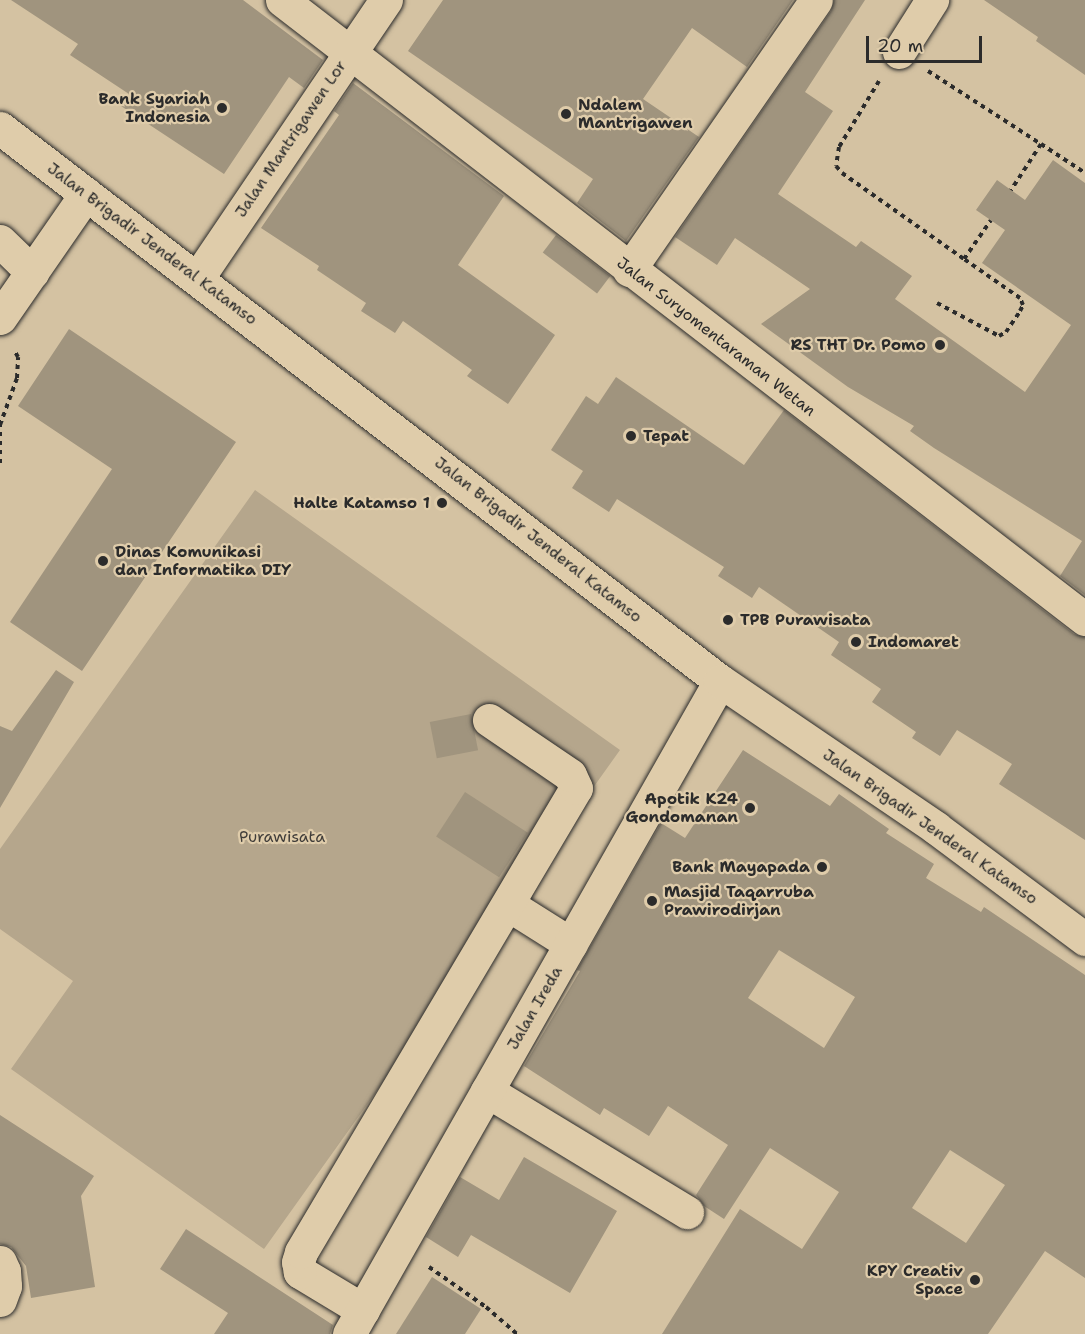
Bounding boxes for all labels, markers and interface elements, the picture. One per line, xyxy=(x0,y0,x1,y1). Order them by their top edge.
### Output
scale bar xyxy=(869,24,984,62)
text: 20 m xyxy=(877,34,923,58)
street label: Jalan Mantrigawen Lor xyxy=(231,57,351,221)
place label: Bank Syariah Indonesia xyxy=(98,89,210,127)
place label: Ndalem Mantrigawen xyxy=(578,95,693,133)
marker: Bank Syariah Indonesia xyxy=(215,101,229,115)
marker: Ndalem Mantrigawen xyxy=(559,107,573,121)
street label: Jalan Brigadir Jenderal Katamso xyxy=(43,159,261,329)
street label: Jalan Suryomentaraman Wetan xyxy=(613,253,819,421)
place label: RS THT Dr. Pomo xyxy=(790,335,926,355)
marker: RS THT Dr. Pomo xyxy=(931,336,949,354)
place label: Tepat xyxy=(643,426,689,446)
marker: Tepat xyxy=(624,429,638,443)
street label: Jalan Brigadir Jenderal Katamso xyxy=(431,453,645,627)
place label: Halte Katamso 1 xyxy=(293,493,430,513)
marker: Halte Katamso 1 xyxy=(435,496,449,510)
place label: Dinas Komunikasi dan Informatika DIY xyxy=(115,542,291,580)
marker: Dinas Komunikasi dan Informatika DIY xyxy=(96,554,110,568)
place label: TPB Purawisata xyxy=(740,610,870,630)
marker: TPB Purawisata xyxy=(721,613,735,627)
place label: Indomaret xyxy=(868,632,959,652)
marker: Indomaret xyxy=(849,635,863,649)
street label: Jalan Brigadir Jenderal Katamso xyxy=(819,745,1041,909)
place label: Apotik K24 Gondomanan xyxy=(625,789,738,827)
marker: Apotik K24 Gondomanan xyxy=(743,801,757,815)
park label: Purawisata xyxy=(239,827,325,847)
place label: Bank Mayapada xyxy=(672,857,810,877)
marker: Bank Mayapada xyxy=(815,860,829,874)
place label: Masjid Taqarruba Prawirodirjan xyxy=(664,882,814,920)
marker: Masjid Taqarruba Prawirodirjan xyxy=(645,894,659,908)
street label: Jalan Ireda xyxy=(503,963,567,1053)
place label: KPY Creativ Space xyxy=(867,1261,963,1299)
marker: KPY Creativ Space xyxy=(968,1273,982,1287)

